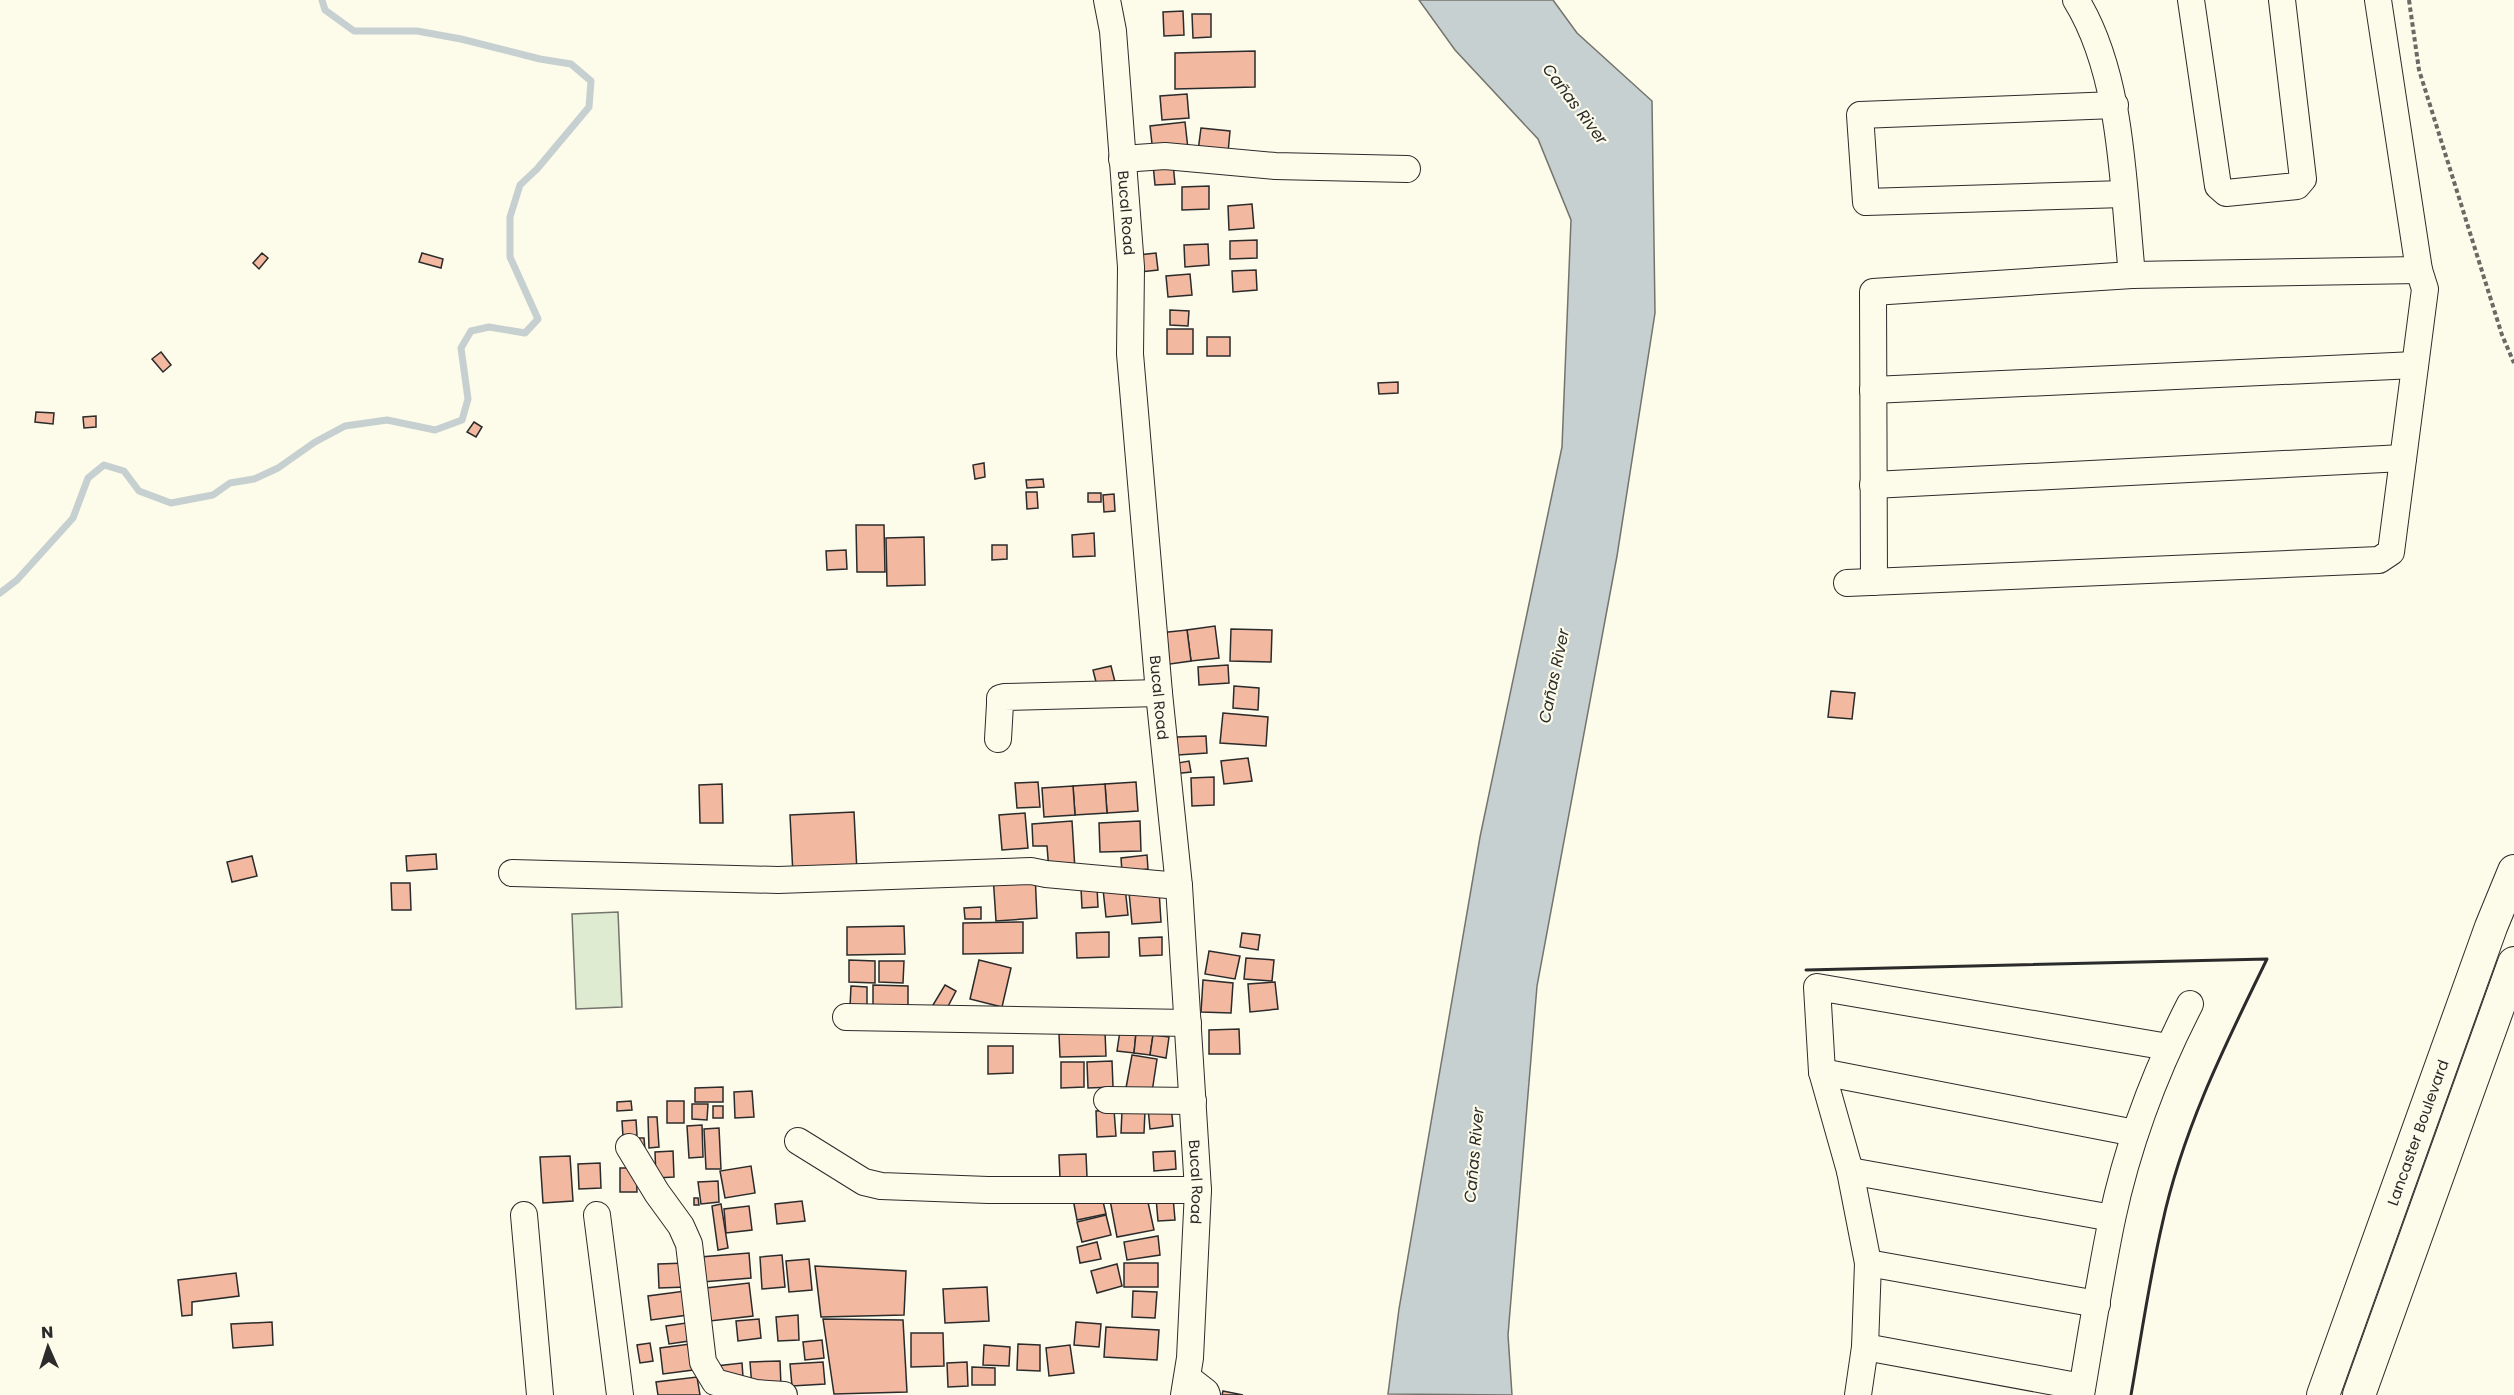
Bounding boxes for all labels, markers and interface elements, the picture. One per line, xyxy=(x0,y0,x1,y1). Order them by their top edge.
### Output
water label: Cañas River xyxy=(1537,59,1614,150)
street label: Bucal Road xyxy=(1113,170,1141,256)
water label: Cañas River xyxy=(1533,626,1575,725)
street label: Bucal Road xyxy=(1145,654,1174,741)
street label: Lancaster Boulevard xyxy=(2381,1057,2453,1208)
water label: Cañas River xyxy=(1458,1105,1490,1204)
street label: Bucal Road xyxy=(1184,1139,1209,1225)
north arrow xyxy=(18,1317,78,1377)
text: N xyxy=(41,1321,54,1344)

